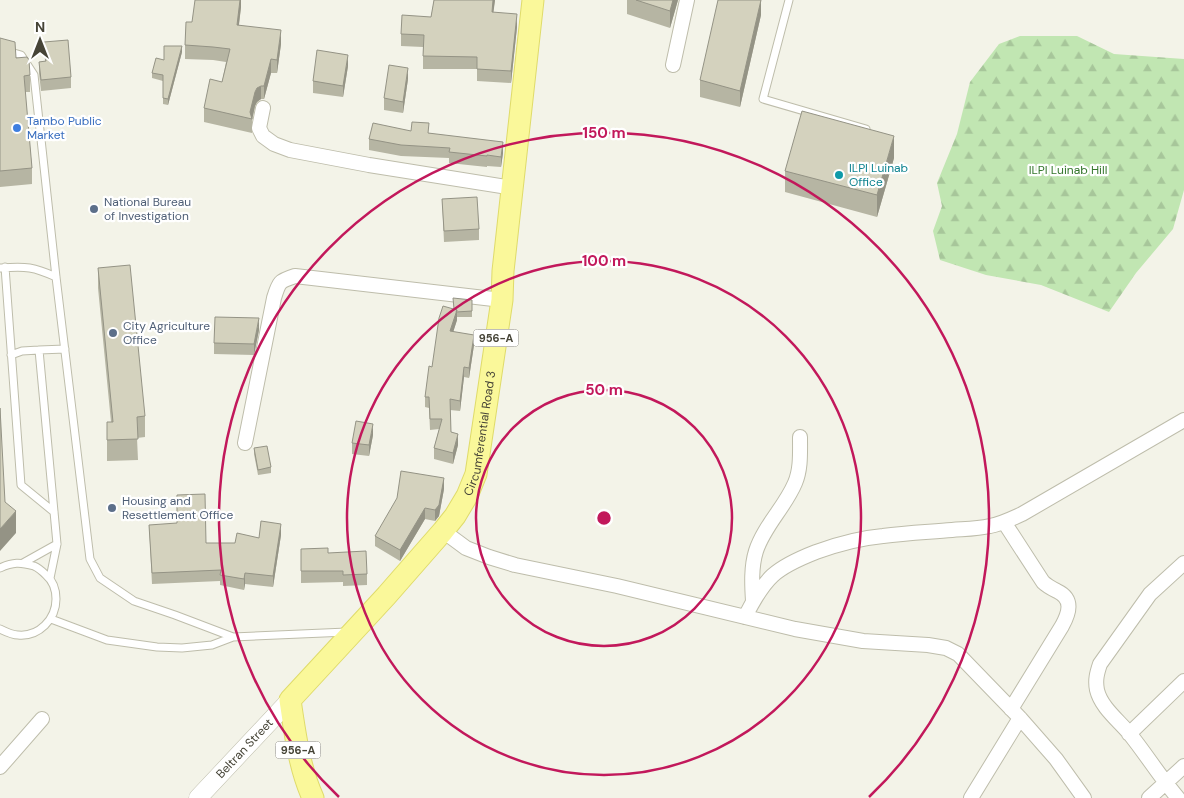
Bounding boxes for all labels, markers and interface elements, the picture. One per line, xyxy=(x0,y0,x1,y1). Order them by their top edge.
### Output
north arrow xyxy=(15,15,65,65)
text: N xyxy=(35,18,45,36)
place label: Tambo Public Market xyxy=(27,113,102,143)
marker: Tambo Public Market xyxy=(11,122,23,134)
text: 150 m xyxy=(583,123,626,143)
place label: ILPI Luinab Office xyxy=(849,160,908,190)
park label: ILPI Luinab Hill xyxy=(1029,162,1107,178)
marker: ILPI Luinab Office xyxy=(833,169,845,181)
place label: National Bureau of Investigation xyxy=(104,194,191,224)
marker: National Bureau of Investigation xyxy=(88,203,100,215)
text: 100 m xyxy=(582,251,626,271)
place label: City Agriculture Office xyxy=(123,318,210,348)
marker: City Agriculture Office xyxy=(107,327,119,339)
road number: 956-A xyxy=(474,329,518,346)
street label: Circumferential Road 3 xyxy=(460,370,499,498)
text: 50 m xyxy=(585,380,623,400)
place label: Housing and Resettlement Office xyxy=(122,493,233,523)
marker: Housing and Resettlement Office xyxy=(106,502,118,514)
centre of rings xyxy=(595,509,613,527)
street label: Beltran Street xyxy=(212,715,277,782)
road number: 956-A xyxy=(276,742,320,758)

